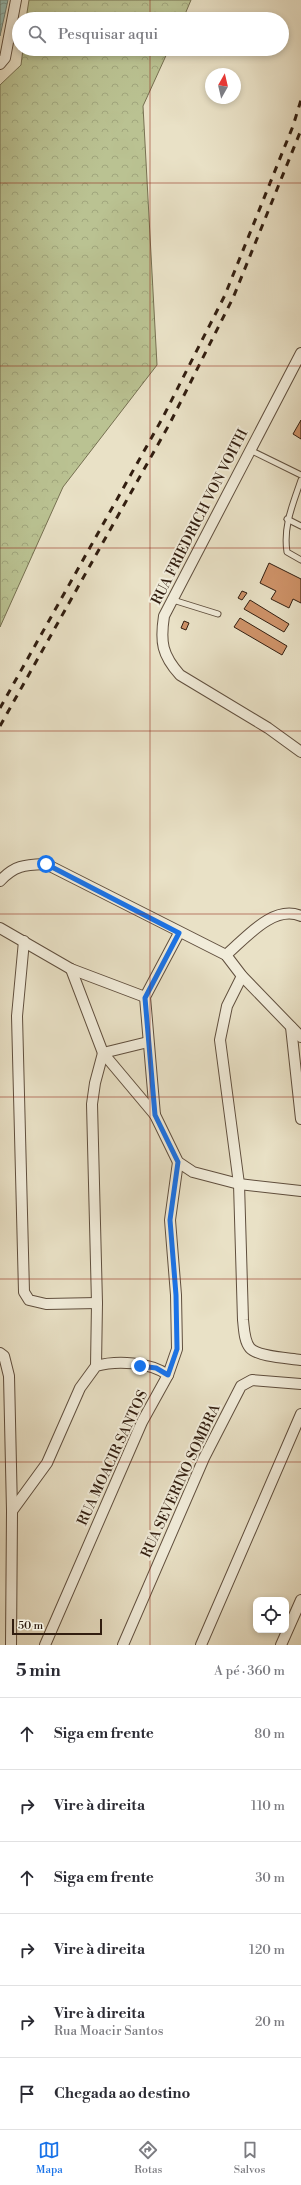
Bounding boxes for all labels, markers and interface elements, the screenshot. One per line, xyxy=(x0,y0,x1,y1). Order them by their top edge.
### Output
search box xyxy=(12,12,289,56)
icon: search xyxy=(26,23,48,45)
text: Pesquisar aqui xyxy=(58,25,158,44)
north arrow xyxy=(205,68,241,104)
street label: RUA FRIEDRICH VON VOITH xyxy=(148,425,253,608)
route start xyxy=(37,855,55,873)
route end xyxy=(131,1357,149,1375)
street label: RUA MOACIR SANTOS xyxy=(74,1387,152,1529)
street label: RUA SEVERINO SOMBRA xyxy=(137,1401,225,1561)
map controls xyxy=(253,1597,289,1633)
button: locate xyxy=(253,1597,289,1633)
scale bar xyxy=(12,1617,102,1636)
text: 50 m xyxy=(18,1619,43,1633)
text: 5 min xyxy=(16,1660,61,1682)
text: A pé · 360 m xyxy=(214,1663,285,1679)
icon: ahead xyxy=(16,1723,38,1745)
text: Siga em frente xyxy=(54,1724,154,1743)
text: 80 m xyxy=(254,1726,285,1742)
icon: right xyxy=(16,1795,38,1817)
text: Vire à direita xyxy=(54,1796,145,1815)
text: 110 m xyxy=(251,1798,285,1814)
icon: ahead xyxy=(16,1867,38,1889)
text: Siga em frente xyxy=(54,1868,154,1887)
text: 30 m xyxy=(255,1870,285,1886)
icon: right xyxy=(16,1939,38,1961)
text: Vire à direita xyxy=(54,1940,145,1959)
text: 120 m xyxy=(249,1942,285,1958)
text: Vire à direita xyxy=(54,2004,145,2023)
icon: right xyxy=(16,2011,38,2033)
text: 20 m xyxy=(255,2014,285,2030)
text: Rua Moacir Santos xyxy=(54,2023,163,2039)
icon: arrive xyxy=(16,2083,38,2105)
text: Chegada ao destino xyxy=(54,2084,190,2103)
tab: Mapa xyxy=(36,2139,63,2177)
tab: Rotas xyxy=(134,2139,162,2177)
tab: Salvos xyxy=(234,2139,265,2177)

